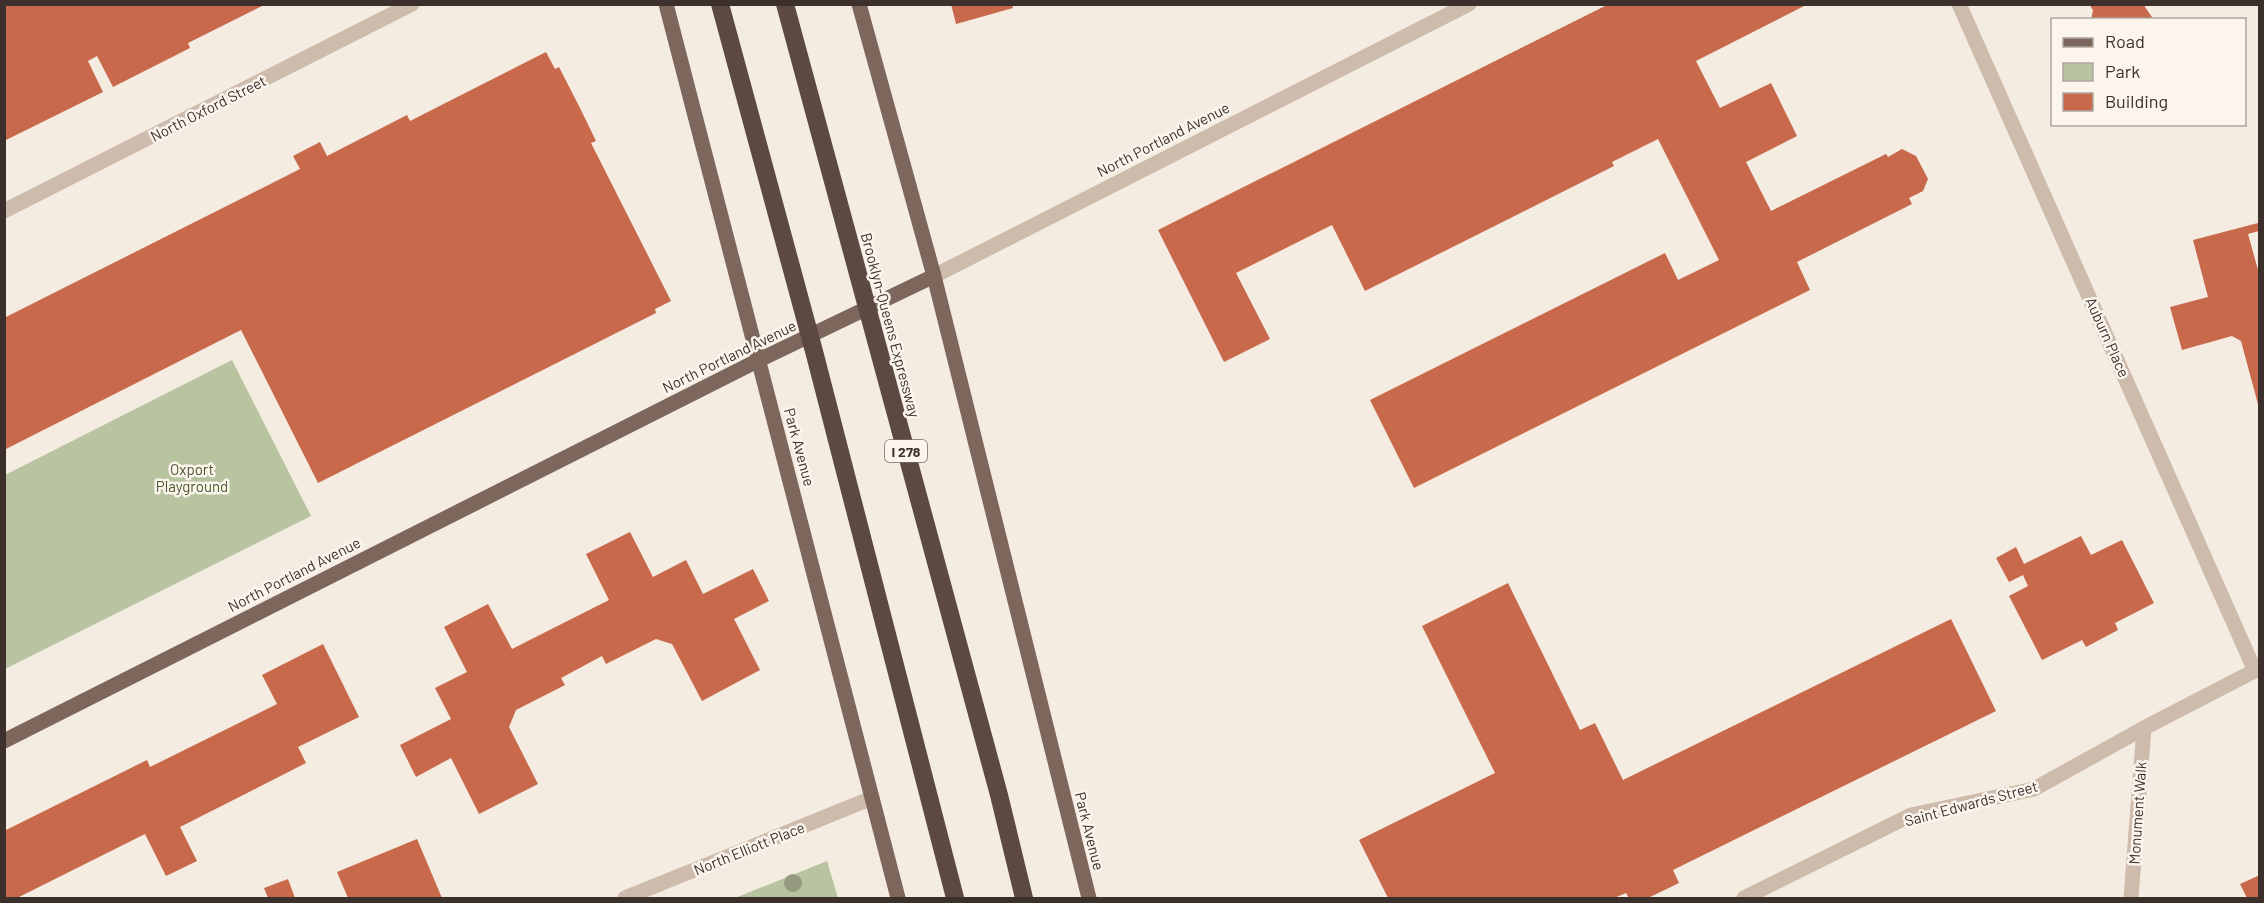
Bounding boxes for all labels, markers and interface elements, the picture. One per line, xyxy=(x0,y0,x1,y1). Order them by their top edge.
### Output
legend xyxy=(2051,18,2246,126)
text: Road xyxy=(2105,30,2145,52)
text: Park xyxy=(2105,60,2140,82)
street label: North Oxford Street xyxy=(147,71,269,145)
text: Building xyxy=(2105,90,2168,112)
street label: North Portland Avenue xyxy=(1094,98,1232,180)
street label: Brooklyn-Queens Expressway xyxy=(858,231,924,419)
street label: Auburn Place xyxy=(2082,294,2134,380)
street label: North Portland Avenue xyxy=(659,316,799,396)
street label: Park Avenue xyxy=(781,406,819,488)
road number: I 278 xyxy=(885,440,927,462)
park label: Oxport Playground xyxy=(156,460,228,495)
street label: North Portland Avenue xyxy=(225,533,363,615)
street label: Monument Walk xyxy=(2124,761,2150,865)
street label: Saint Edwards Street xyxy=(1902,777,2040,829)
street label: Park Avenue xyxy=(1072,790,1108,872)
street label: North Elliott Place xyxy=(691,818,807,878)

